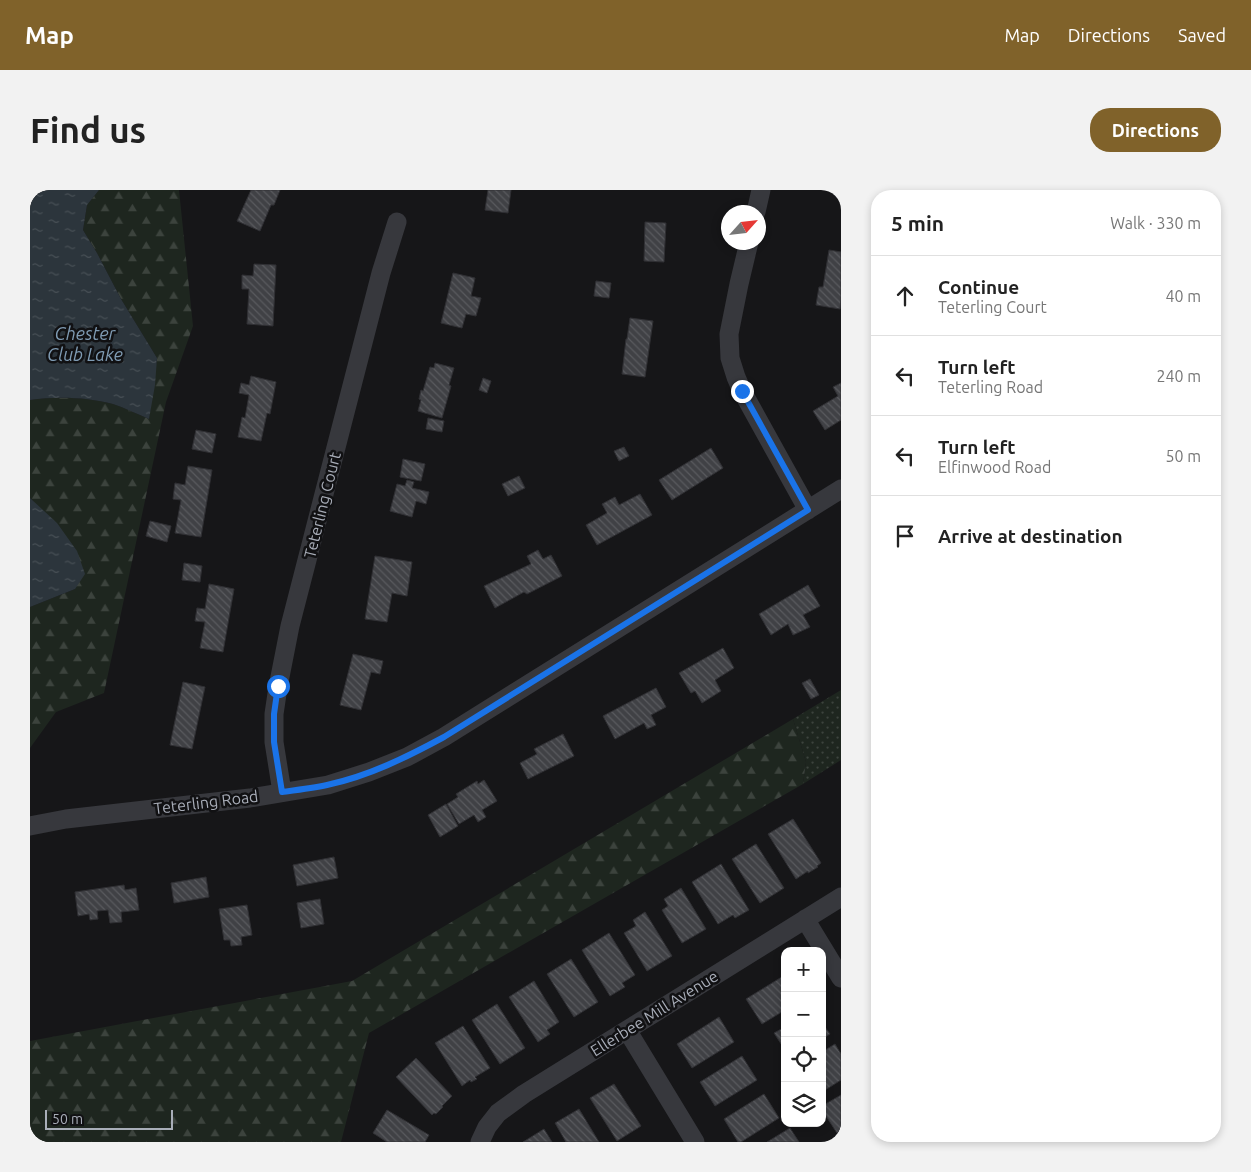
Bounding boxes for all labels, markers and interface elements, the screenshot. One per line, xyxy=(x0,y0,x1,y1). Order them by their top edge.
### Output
text: Map xyxy=(25,22,74,49)
text: Map xyxy=(1004,25,1040,45)
text: Directions xyxy=(1068,25,1150,45)
text: Saved xyxy=(1178,25,1226,45)
button: Directions xyxy=(1090,108,1221,152)
text: Find us xyxy=(30,110,146,150)
north arrow xyxy=(721,205,766,250)
text: 5 min xyxy=(891,211,944,235)
text: Walk · 330 m xyxy=(1110,214,1201,232)
text: Continue xyxy=(938,276,1019,298)
icon: ahead xyxy=(891,282,919,310)
text: 40 m xyxy=(1165,287,1201,305)
text: Teterling Court xyxy=(938,298,1047,316)
water label: Chester Club Lake xyxy=(47,323,123,364)
text: Turn left xyxy=(938,356,1016,378)
icon: left xyxy=(891,362,919,390)
text: 240 m xyxy=(1156,367,1201,385)
text: Teterling Road xyxy=(938,378,1043,396)
route end xyxy=(731,380,754,403)
text: Turn left xyxy=(938,436,1016,458)
icon: left xyxy=(891,442,919,470)
text: 50 m xyxy=(1165,447,1201,465)
street label: Teterling Court xyxy=(300,449,344,560)
text: Elfinwood Road xyxy=(938,458,1051,476)
icon: arrive xyxy=(891,522,919,550)
text: Arrive at destination xyxy=(938,525,1123,547)
route start xyxy=(267,675,290,698)
street label: Teterling Road xyxy=(153,787,259,817)
map controls xyxy=(781,947,826,1127)
button: + xyxy=(781,947,826,992)
street label: Ellerbee Mill Avenue xyxy=(587,966,721,1060)
button: − xyxy=(781,992,826,1037)
button: locate xyxy=(781,1037,826,1082)
button: layers xyxy=(781,1082,826,1127)
scale bar xyxy=(45,1107,172,1130)
text: 50 m xyxy=(52,1111,83,1127)

